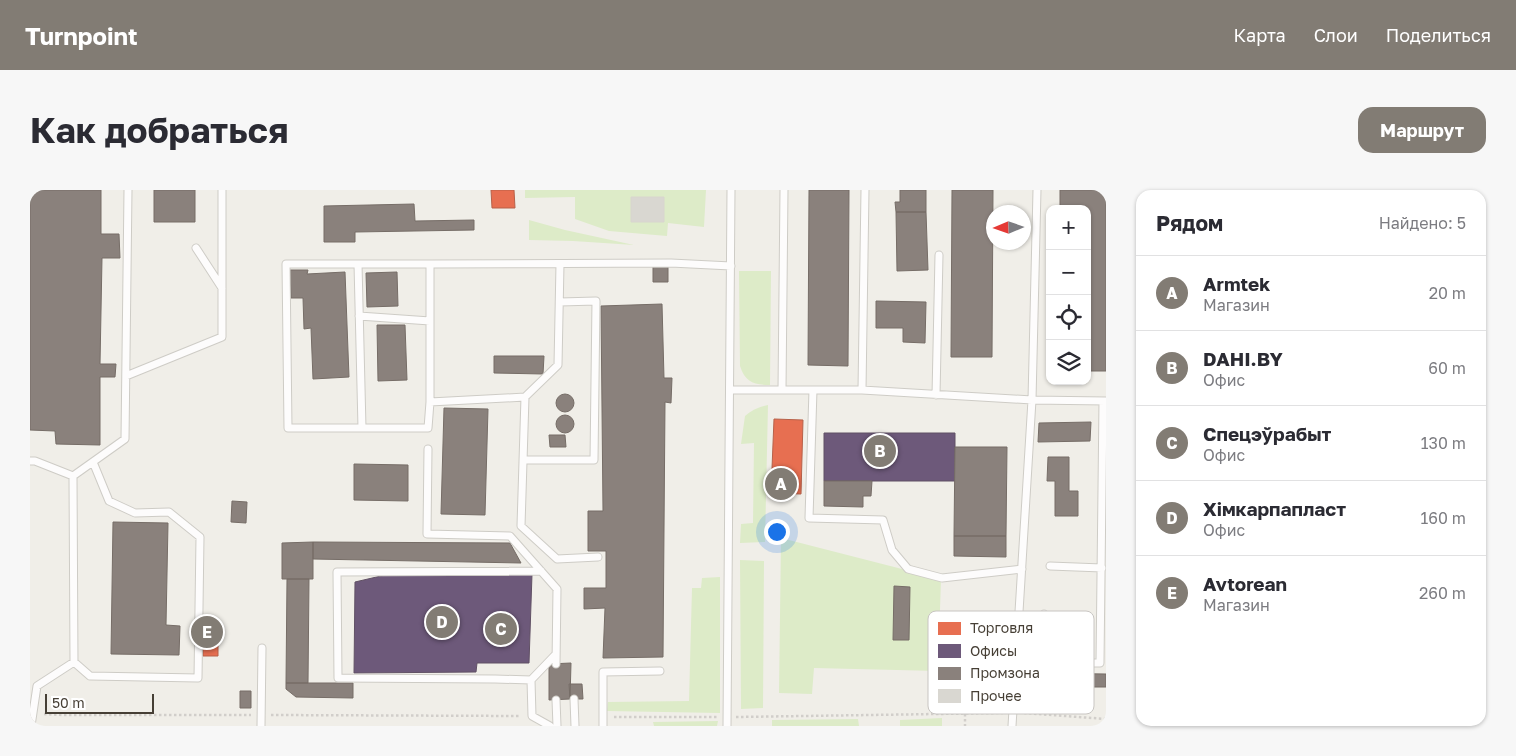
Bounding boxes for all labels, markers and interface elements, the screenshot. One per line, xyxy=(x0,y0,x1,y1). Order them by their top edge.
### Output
text: Turnpoint xyxy=(25,21,138,50)
text: Карта xyxy=(1234,24,1286,46)
text: Слои xyxy=(1314,24,1358,46)
text: Поделиться xyxy=(1386,24,1491,46)
button: Маршрут xyxy=(1358,107,1486,153)
text: Как добраться xyxy=(30,109,288,151)
north arrow xyxy=(986,205,1031,250)
map controls xyxy=(1046,205,1091,385)
button: + xyxy=(1046,205,1091,250)
text: Рядом xyxy=(1156,210,1223,236)
text: Найдено: 5 xyxy=(1379,213,1466,233)
button: − xyxy=(1046,250,1091,295)
text: Armtek xyxy=(1203,272,1270,295)
text: A xyxy=(1166,283,1178,303)
text: 20 m xyxy=(1429,283,1466,303)
button: locate xyxy=(1046,295,1091,340)
text: Магазин xyxy=(1203,295,1270,315)
button: layers xyxy=(1046,340,1091,385)
text: DAHI.BY xyxy=(1203,347,1283,370)
text: B xyxy=(1166,358,1178,378)
text: 60 m xyxy=(1428,358,1466,378)
text: Офис xyxy=(1203,370,1245,390)
text: Спецэўрабыт xyxy=(1203,422,1331,445)
pin: B xyxy=(864,432,896,470)
text: C xyxy=(1166,433,1178,453)
text: 130 m xyxy=(1421,433,1466,453)
text: Офис xyxy=(1203,445,1245,465)
pin: A xyxy=(765,465,797,503)
text: Хімкарпапласт xyxy=(1203,497,1346,520)
text: D xyxy=(1166,508,1178,528)
text: 160 m xyxy=(1420,508,1466,528)
your location xyxy=(764,519,790,545)
text: Офис xyxy=(1203,520,1245,540)
text: Avtorean xyxy=(1203,572,1287,595)
text: E xyxy=(1167,583,1177,603)
text: 260 m xyxy=(1419,583,1466,603)
text: Магазин xyxy=(1203,595,1270,615)
pin: D xyxy=(426,603,458,641)
pin: C xyxy=(485,610,517,648)
legend xyxy=(928,611,1094,714)
pin: E xyxy=(191,613,223,651)
text: Торговля xyxy=(970,619,1033,636)
text: Офисы xyxy=(970,642,1017,659)
text: Промзона xyxy=(970,664,1040,681)
text: Прочее xyxy=(970,687,1022,704)
scale bar xyxy=(45,691,154,714)
text: 50 m xyxy=(52,694,85,711)

